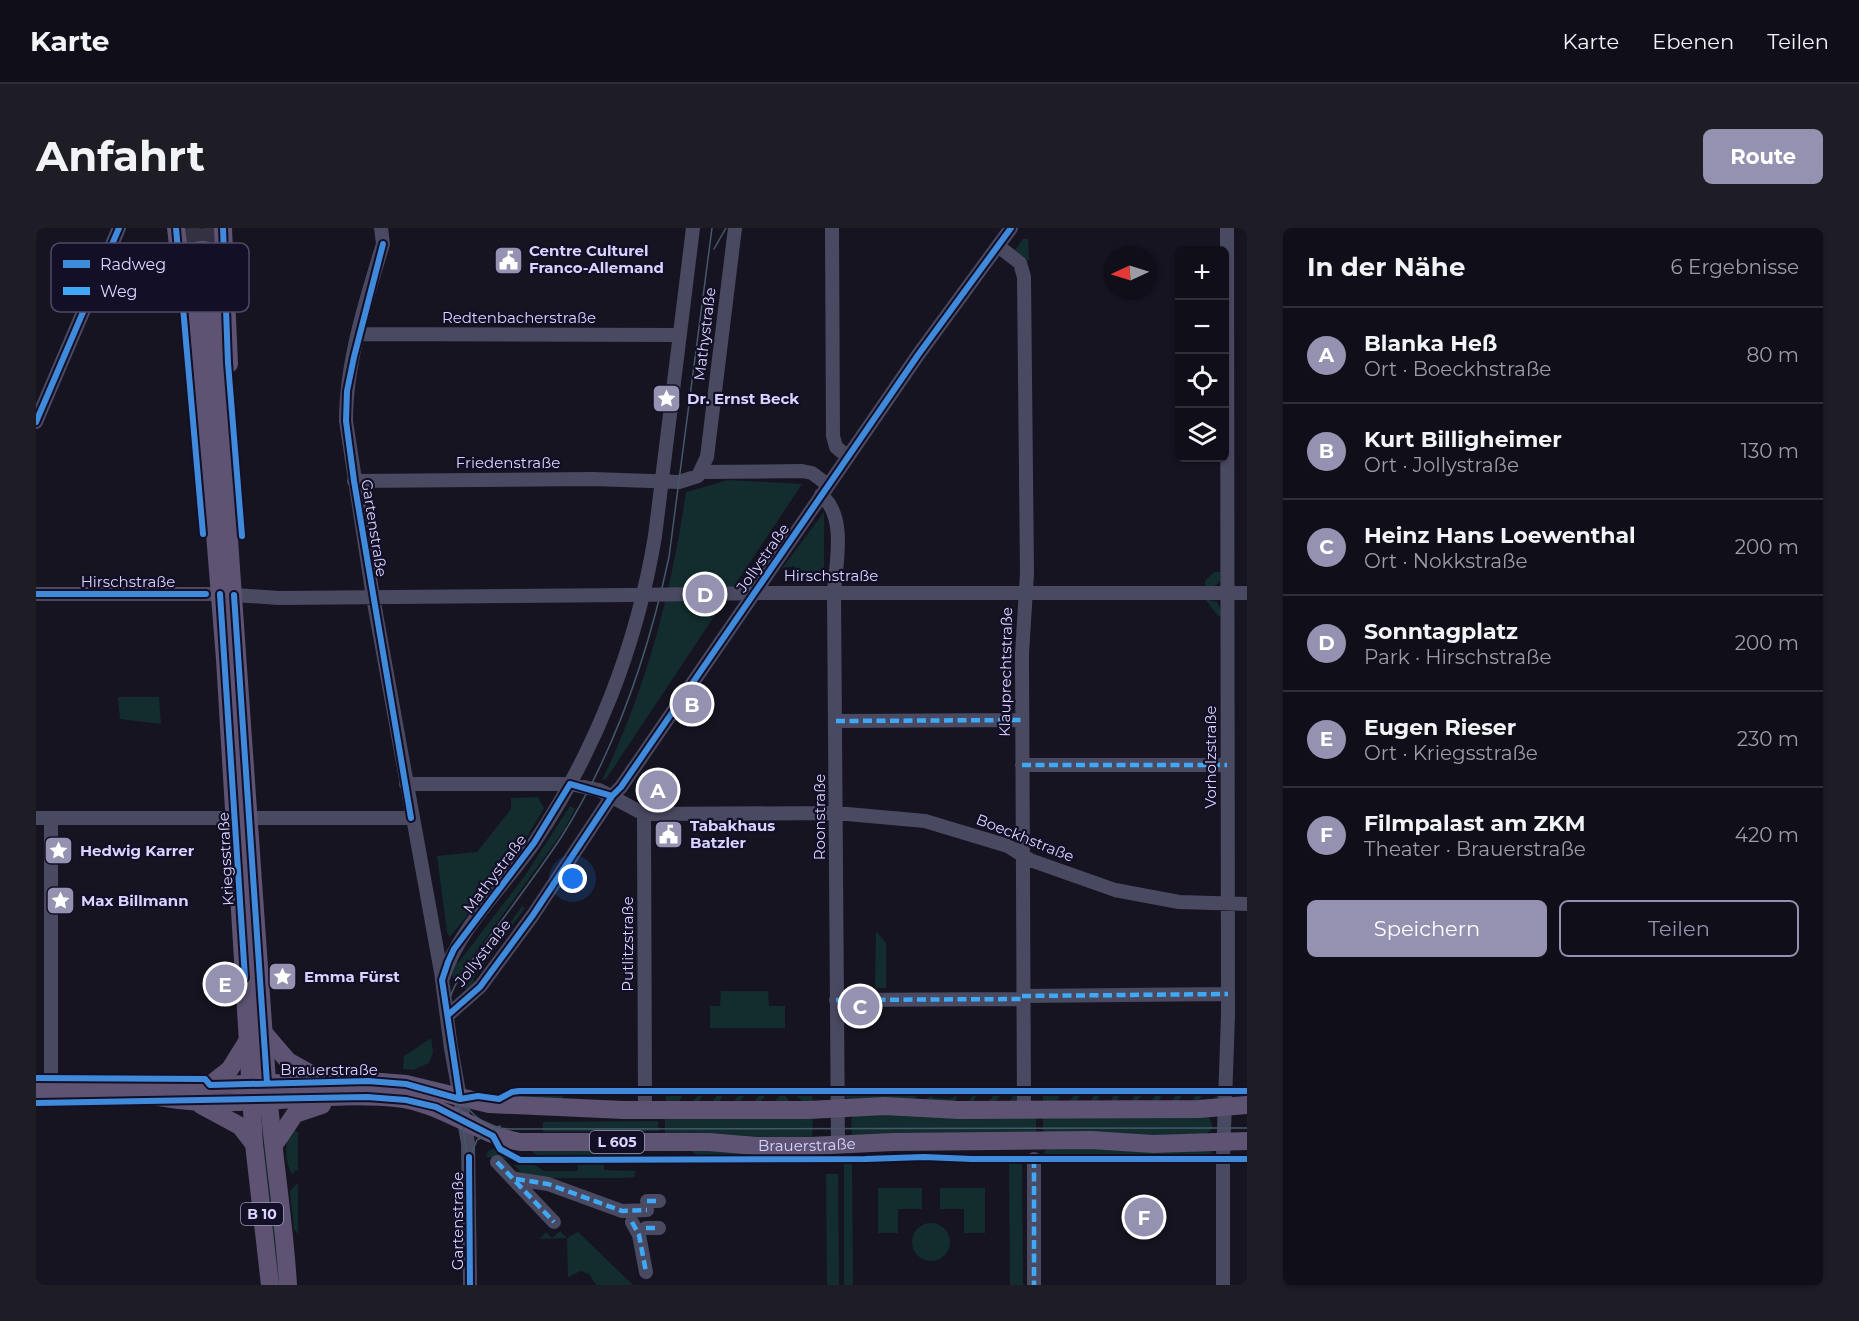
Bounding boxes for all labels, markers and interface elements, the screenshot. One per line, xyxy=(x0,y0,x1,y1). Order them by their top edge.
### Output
text: Karte xyxy=(30,24,110,58)
text: Karte xyxy=(1563,29,1619,54)
text: Ebenen xyxy=(1652,29,1734,54)
text: Teilen xyxy=(1767,29,1829,54)
button: Route xyxy=(1703,129,1823,184)
text: Anfahrt xyxy=(36,130,205,182)
place label: Centre Culturel Franco-Allemand xyxy=(529,241,664,277)
legend xyxy=(51,243,249,312)
public building icon: Centre Culturel Franco-Allemand xyxy=(492,244,524,276)
north arrow xyxy=(1103,246,1157,300)
map controls xyxy=(1175,246,1229,462)
button: + xyxy=(1175,246,1229,300)
text: In der Nähe xyxy=(1307,251,1465,283)
text: Radweg xyxy=(100,255,166,274)
text: 6 Ergebnisse xyxy=(1671,255,1799,279)
text: Weg xyxy=(100,282,138,301)
street label: Mathystraße xyxy=(689,286,720,382)
button: − xyxy=(1175,300,1229,354)
street label: Redtenbacherstraße xyxy=(442,308,596,327)
text: Blanka Heß xyxy=(1364,330,1497,357)
text: A xyxy=(1319,343,1334,367)
text: 80 m xyxy=(1747,343,1799,367)
button: locate xyxy=(1175,354,1229,408)
text: Ort · Boeckhstraße xyxy=(1364,357,1551,381)
place icon: Dr. Ernst Beck xyxy=(650,383,682,415)
place label: Dr. Ernst Beck xyxy=(687,389,799,408)
button: layers xyxy=(1175,408,1229,462)
text: Kurt Billigheimer xyxy=(1364,426,1562,453)
text: B xyxy=(1319,439,1334,463)
text: 130 m xyxy=(1741,439,1799,463)
street label: Friedenstraße xyxy=(456,453,560,472)
text: Ort · Jollystraße xyxy=(1364,453,1519,477)
street label: Gartenstraße xyxy=(357,478,392,578)
street label: Jollystraße xyxy=(731,520,793,597)
text: Heinz Hans Loewenthal xyxy=(1364,522,1636,549)
text: C xyxy=(1319,535,1334,559)
text: 200 m xyxy=(1735,535,1799,559)
text: Ort · Nokkstraße xyxy=(1364,549,1527,573)
street label: Hirschstraße xyxy=(784,566,878,585)
street label: Hirschstraße xyxy=(81,572,175,591)
pin: D xyxy=(686,572,724,616)
street label: Klauprechtstraße xyxy=(995,607,1016,737)
text: Sonntagplatz xyxy=(1364,618,1518,645)
text: D xyxy=(1318,631,1335,655)
text: 200 m xyxy=(1735,631,1799,655)
text: Park · Hirschstraße xyxy=(1364,645,1552,669)
pin: B xyxy=(672,682,712,726)
street label: Vorholzstraße xyxy=(1201,706,1220,808)
text: Eugen Rieser xyxy=(1364,714,1516,741)
text: E xyxy=(1320,727,1333,751)
text: 230 m xyxy=(1737,727,1799,751)
text: Ort · Kriegsstraße xyxy=(1364,741,1538,765)
pin: A xyxy=(638,768,678,812)
street label: Roonstraße xyxy=(810,774,829,860)
street label: Boeckhstraße xyxy=(973,809,1077,866)
text: Filmpalast am ZKM xyxy=(1364,810,1586,837)
street label: Kriegsstraße xyxy=(214,812,237,906)
place label: Tabakhaus Batzler xyxy=(690,816,775,852)
public building icon: Tabakhaus Batzler xyxy=(653,819,685,851)
text: F xyxy=(1320,823,1333,847)
text: 420 m xyxy=(1735,823,1799,847)
street label: Mathystraße xyxy=(459,830,530,917)
place icon: Hedwig Karrer xyxy=(43,835,75,867)
text: Theater · Brauerstraße xyxy=(1364,837,1586,861)
place label: Hedwig Karrer xyxy=(80,841,195,860)
your location xyxy=(558,864,587,893)
place icon: Max Billmann xyxy=(44,885,76,917)
place label: Max Billmann xyxy=(81,891,189,910)
street label: Putlitzstraße xyxy=(618,896,637,992)
button: Speichern xyxy=(1307,900,1547,957)
button: Teilen xyxy=(1559,900,1799,957)
street label: Jollystraße xyxy=(450,915,515,991)
place icon: Emma Fürst xyxy=(267,961,299,993)
pin: E xyxy=(206,962,244,1006)
place label: Emma Fürst xyxy=(304,967,400,986)
pin: C xyxy=(840,984,880,1028)
street label: Brauerstraße xyxy=(280,1060,378,1079)
road number: L 605 xyxy=(590,1131,644,1153)
street label: Brauerstraße xyxy=(758,1134,856,1155)
street label: Gartenstraße xyxy=(448,1172,467,1270)
pin: F xyxy=(1124,1194,1164,1240)
road number: B 10 xyxy=(241,1203,283,1225)

